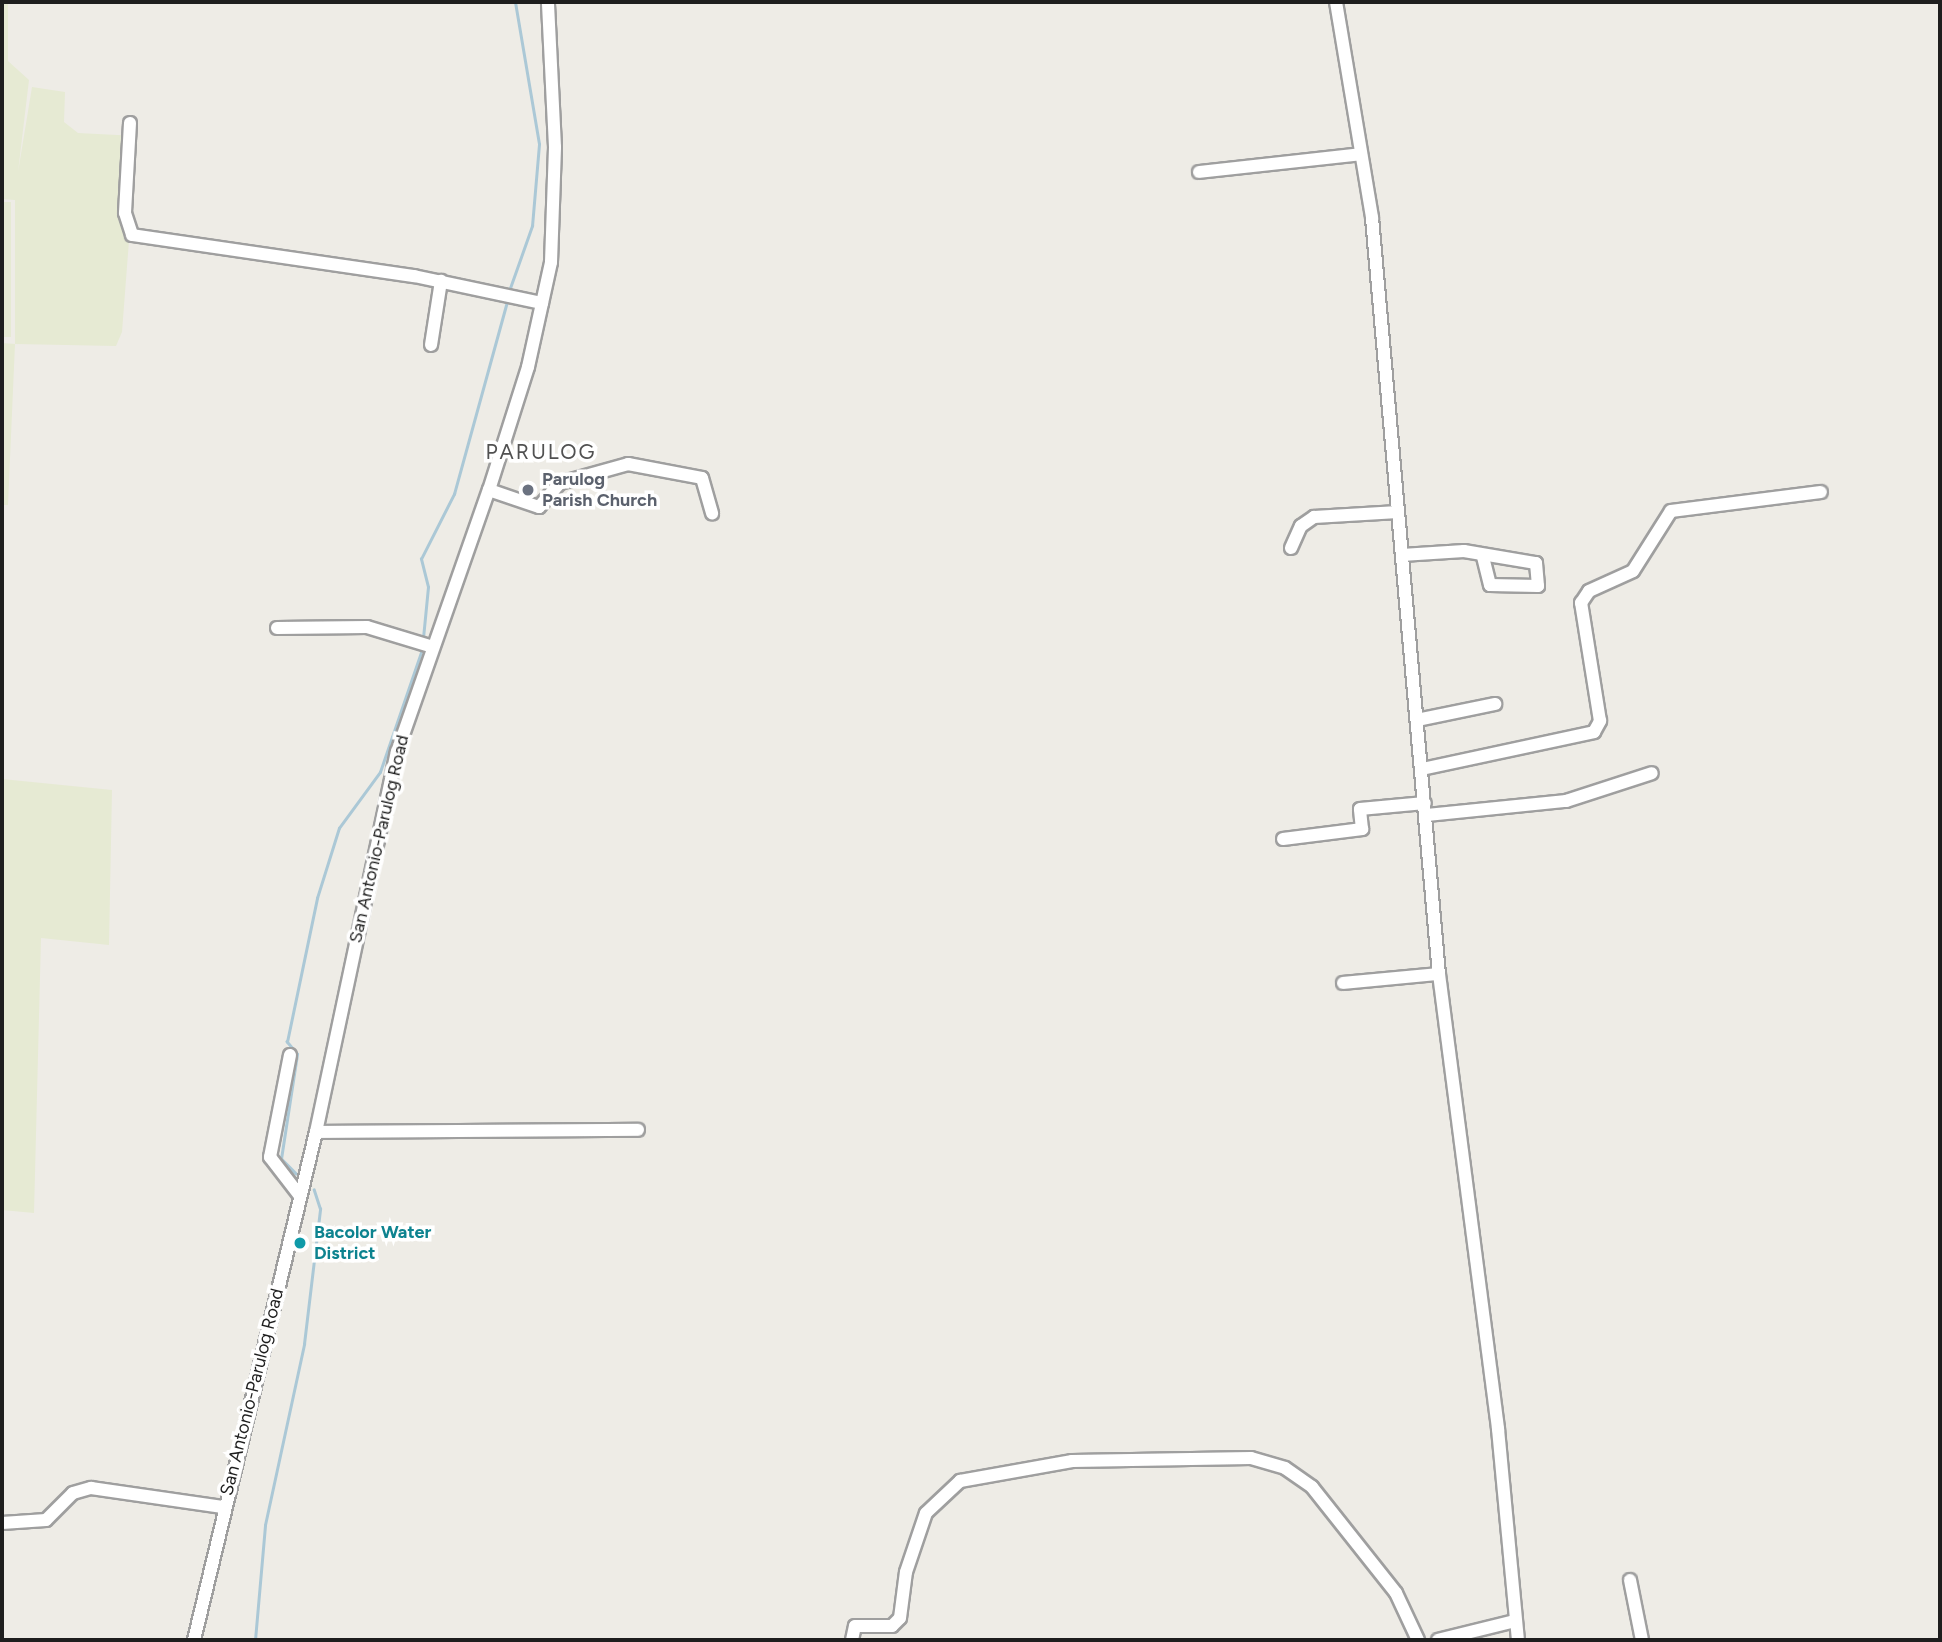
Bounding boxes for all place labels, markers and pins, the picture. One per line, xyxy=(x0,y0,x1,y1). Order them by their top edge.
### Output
place label: Parulog Parish Church xyxy=(542,469,657,512)
marker: Parulog Parish Church xyxy=(520,482,536,498)
place label: Bacolor Water District xyxy=(314,1222,431,1264)
marker: Bacolor Water District xyxy=(292,1235,308,1251)

